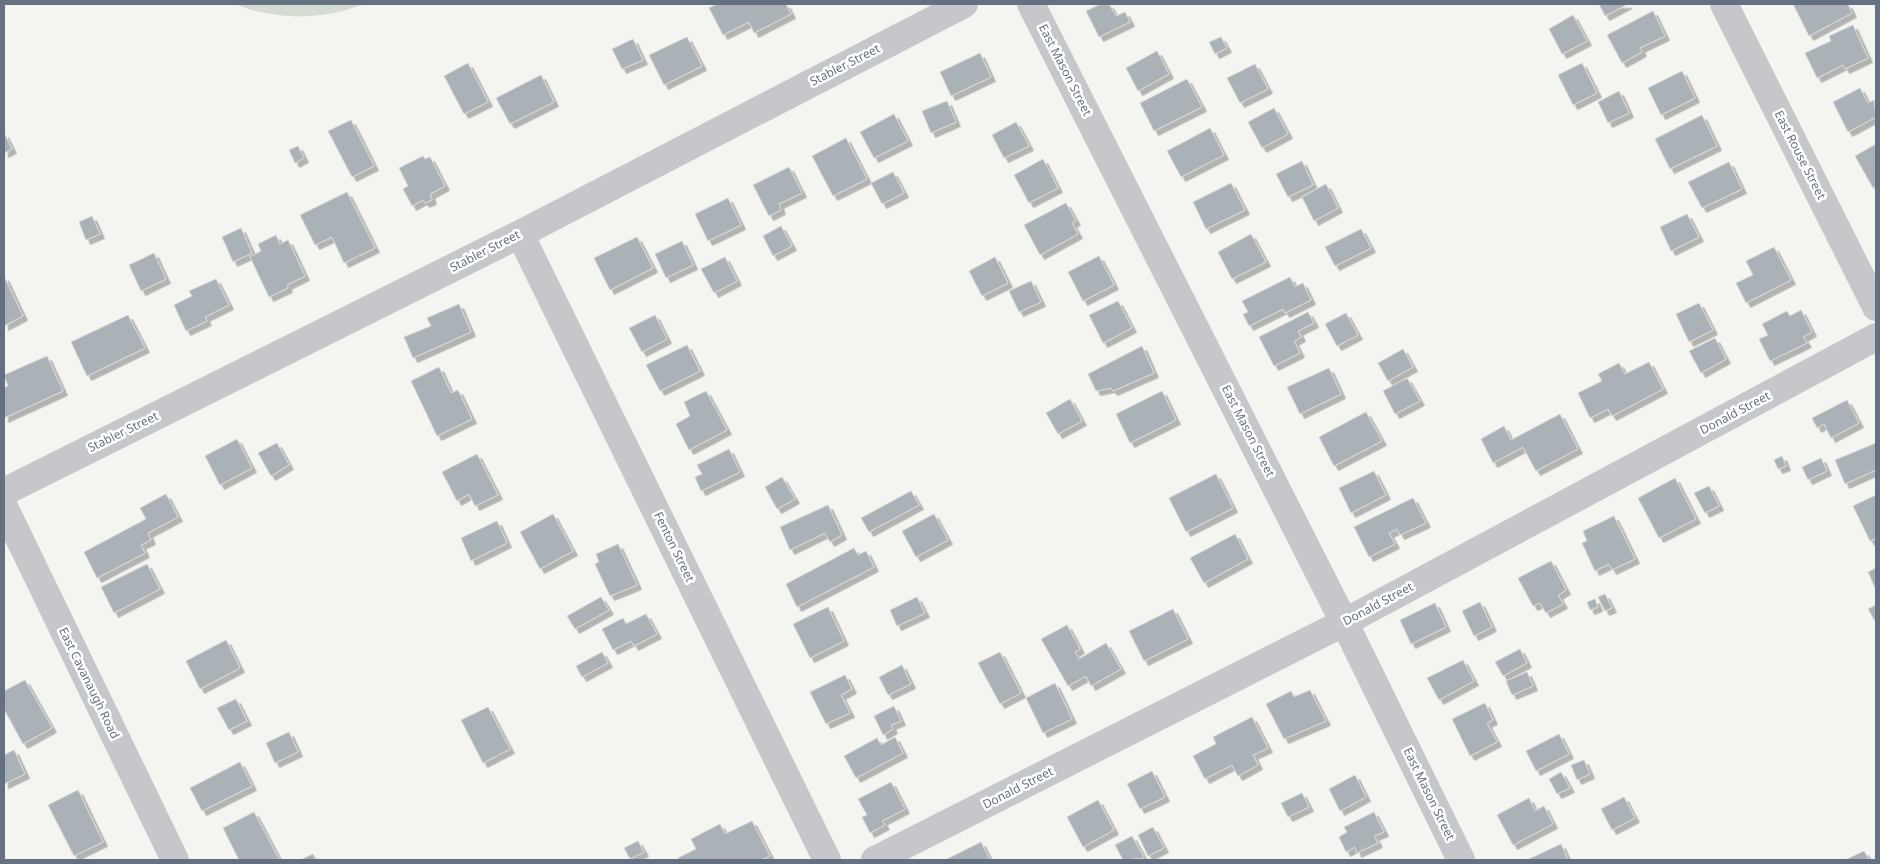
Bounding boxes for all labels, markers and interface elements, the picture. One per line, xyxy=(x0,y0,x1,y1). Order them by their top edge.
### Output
street label: East Mason Street xyxy=(1035,21,1096,119)
street label: Stabler Street xyxy=(807,39,883,89)
street label: East Rouse Street xyxy=(1771,107,1831,203)
street label: Stabler Street xyxy=(447,225,523,275)
street label: East Mason Street xyxy=(1218,382,1279,480)
street label: Donald Street xyxy=(1697,387,1773,438)
street label: Stabler Street xyxy=(85,407,161,456)
street label: Fenton Street xyxy=(650,509,699,585)
street label: Donald Street xyxy=(1340,578,1416,629)
street label: East Cavanaugh Road xyxy=(55,624,124,741)
street label: East Mason Street xyxy=(1400,745,1460,844)
street label: Donald Street xyxy=(979,762,1057,813)

